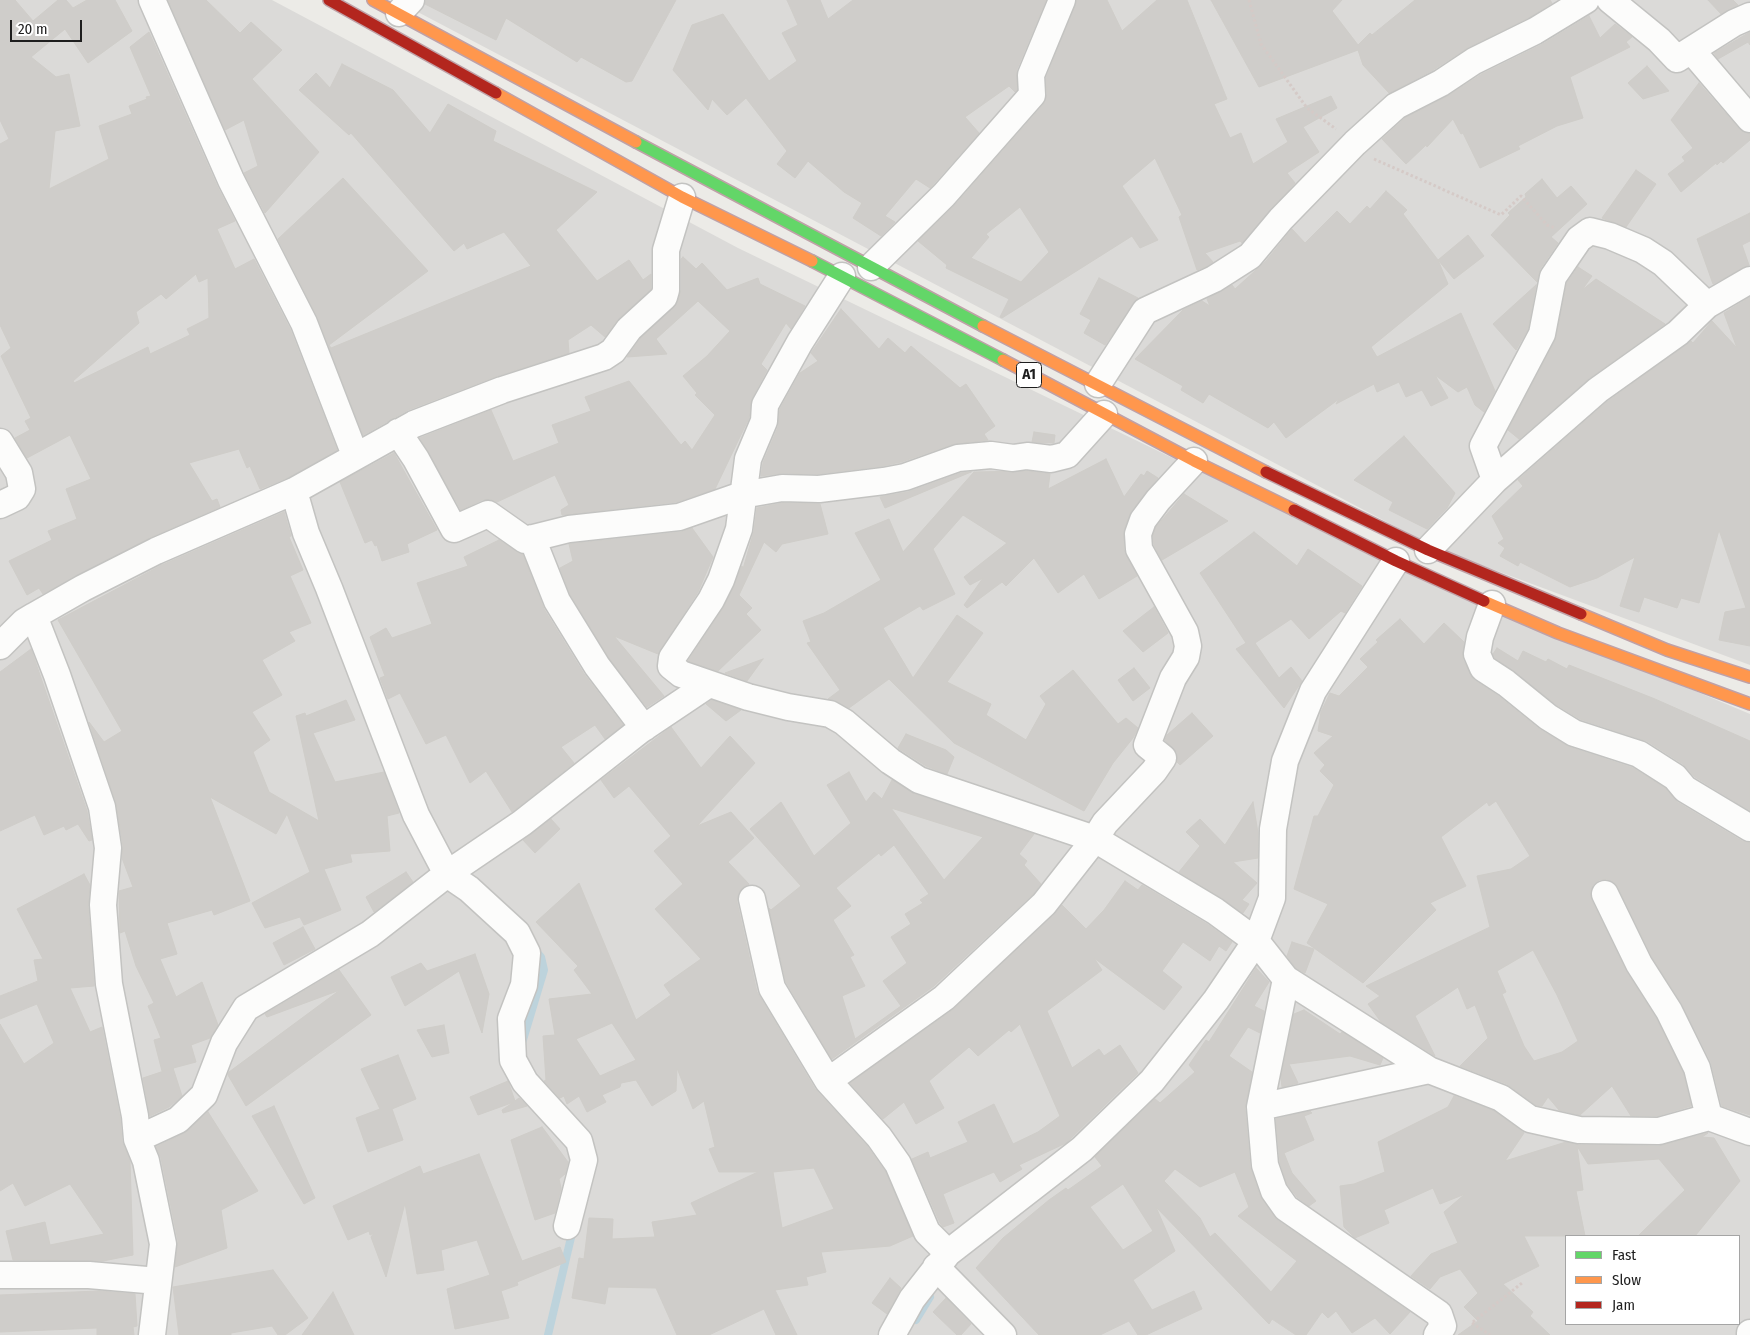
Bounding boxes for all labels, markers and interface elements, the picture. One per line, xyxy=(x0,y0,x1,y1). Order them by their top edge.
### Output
scale bar xyxy=(12,10,85,42)
text: 20 m xyxy=(18,20,48,38)
road number: A1 xyxy=(1016,362,1042,388)
legend xyxy=(1565,1235,1740,1325)
text: Fast xyxy=(1612,1246,1636,1264)
text: Slow xyxy=(1612,1271,1641,1289)
text: Jam xyxy=(1612,1296,1635,1314)

